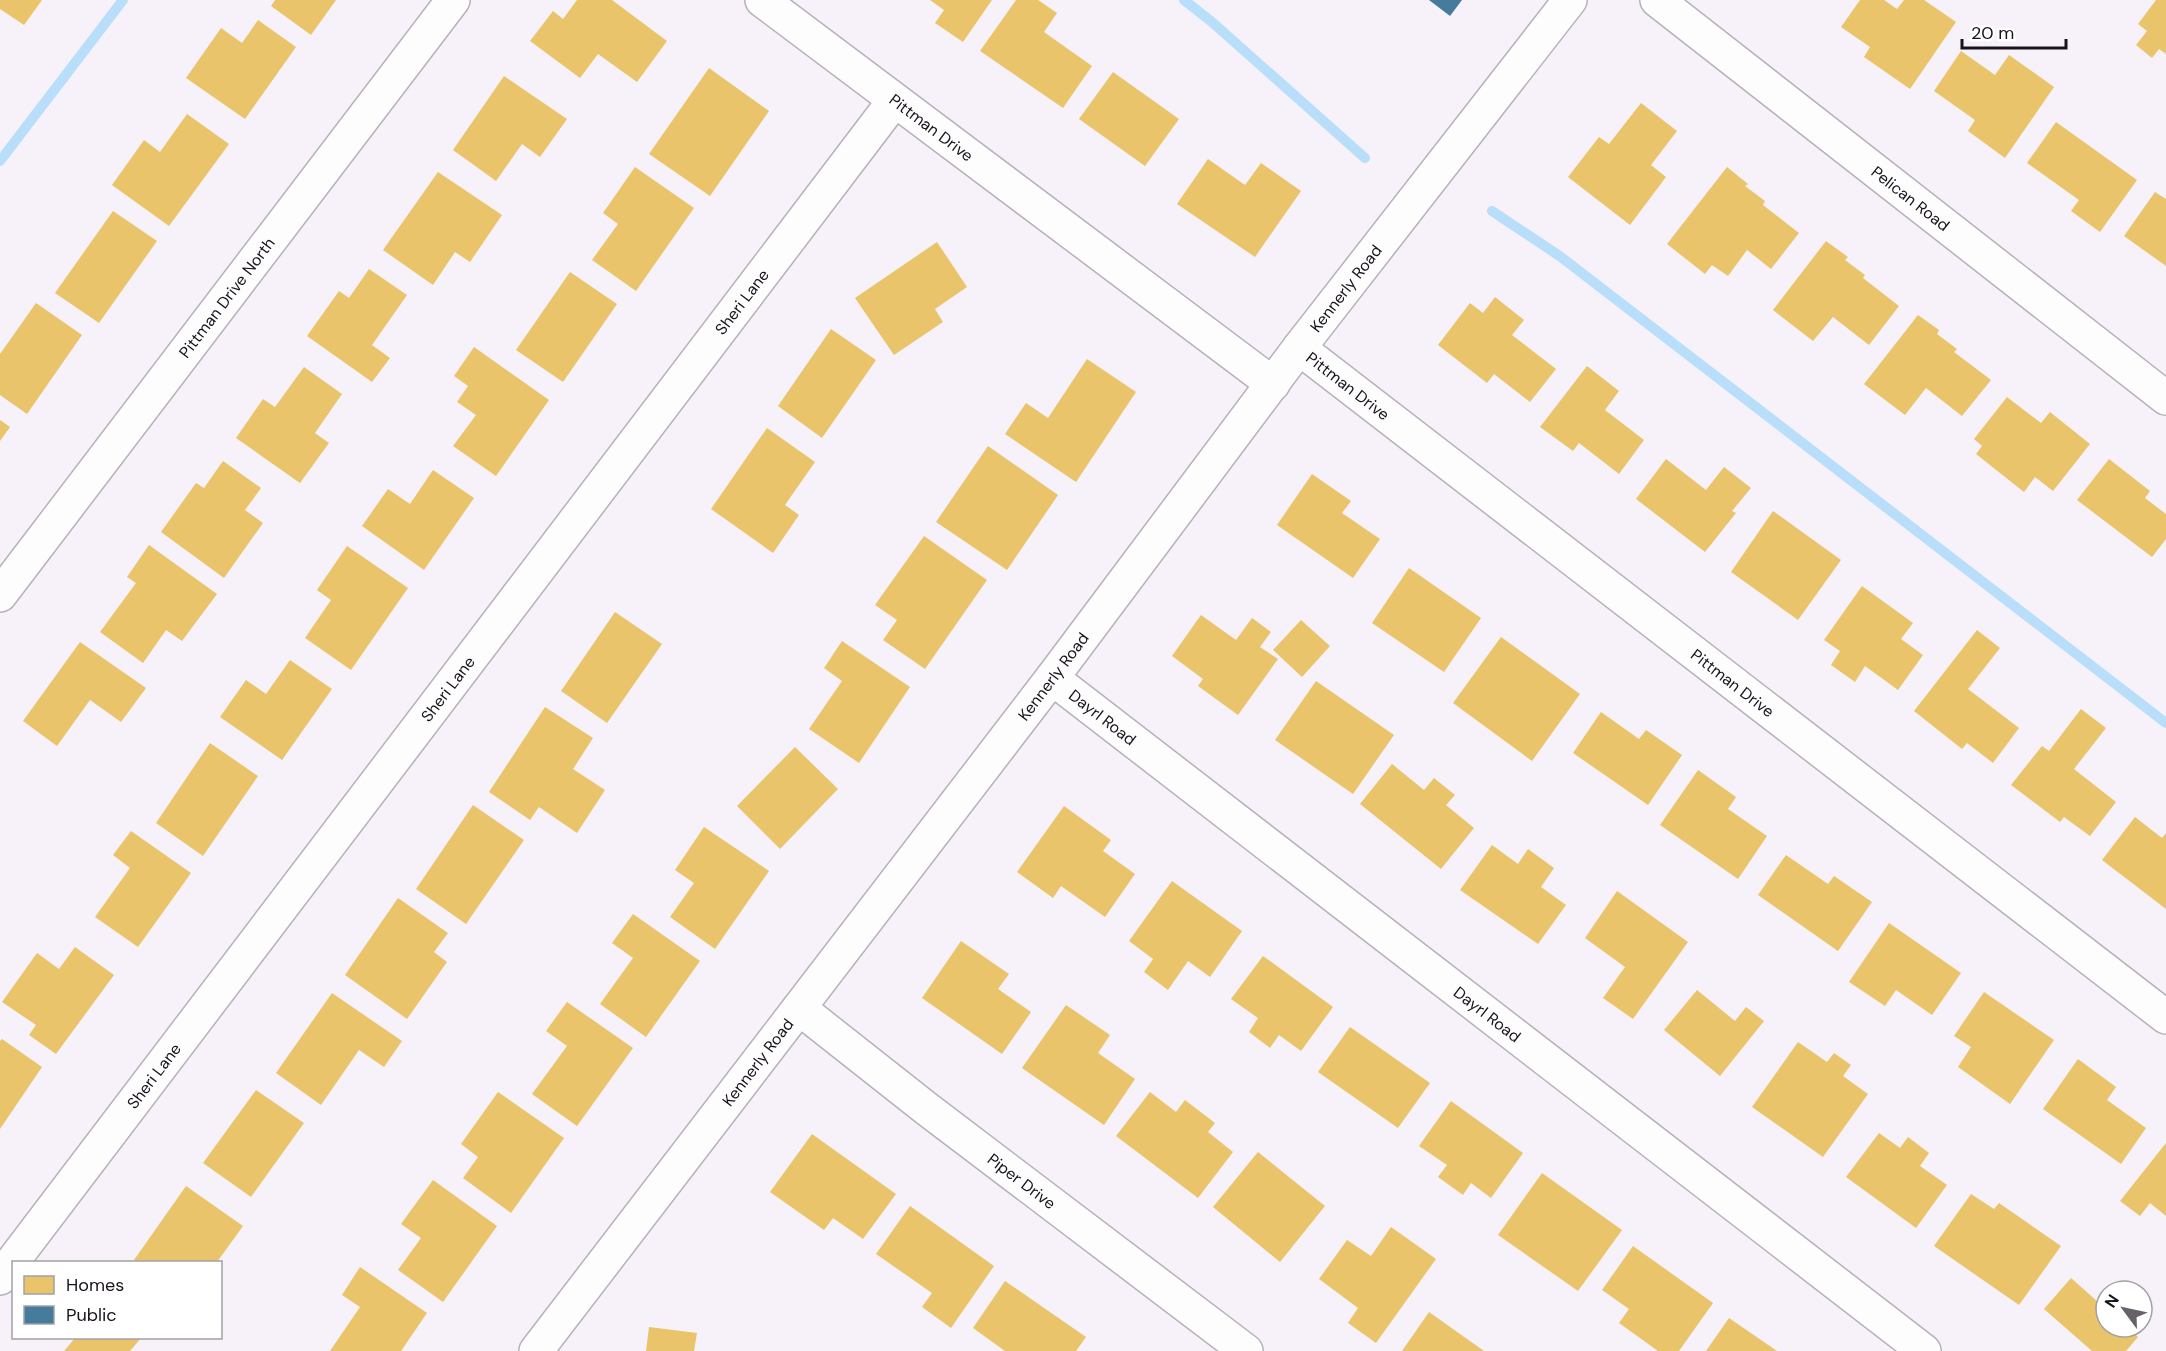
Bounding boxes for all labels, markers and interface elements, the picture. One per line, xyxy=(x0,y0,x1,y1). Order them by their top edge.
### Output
scale bar xyxy=(1962,12,2066,50)
text: 20 m xyxy=(1971,21,2014,45)
street label: Pittman Drive xyxy=(885,89,977,166)
street label: Pelican Road xyxy=(1867,162,1954,236)
street label: Pittman Drive North xyxy=(174,233,280,362)
street label: Kennerly Road xyxy=(1305,241,1387,337)
street label: Sheri Lane xyxy=(710,265,774,339)
street label: Pittman Drive xyxy=(1302,347,1394,425)
street label: Kennerly Road xyxy=(1013,628,1094,725)
street label: Pittman Drive xyxy=(1687,644,1779,722)
street label: Sheri Lane xyxy=(416,652,480,726)
street label: Dayrl Road xyxy=(1064,685,1140,750)
street label: Dayrl Road xyxy=(1449,982,1525,1047)
street label: Kennerly Road xyxy=(717,1014,798,1111)
street label: Sheri Lane xyxy=(122,1039,186,1113)
street label: Piper Drive xyxy=(983,1149,1060,1214)
legend xyxy=(12,1261,222,1339)
text: Homes xyxy=(66,1273,124,1297)
north arrow xyxy=(2094,1279,2154,1339)
text: N xyxy=(2100,1290,2124,1312)
text: Public xyxy=(66,1303,117,1327)

